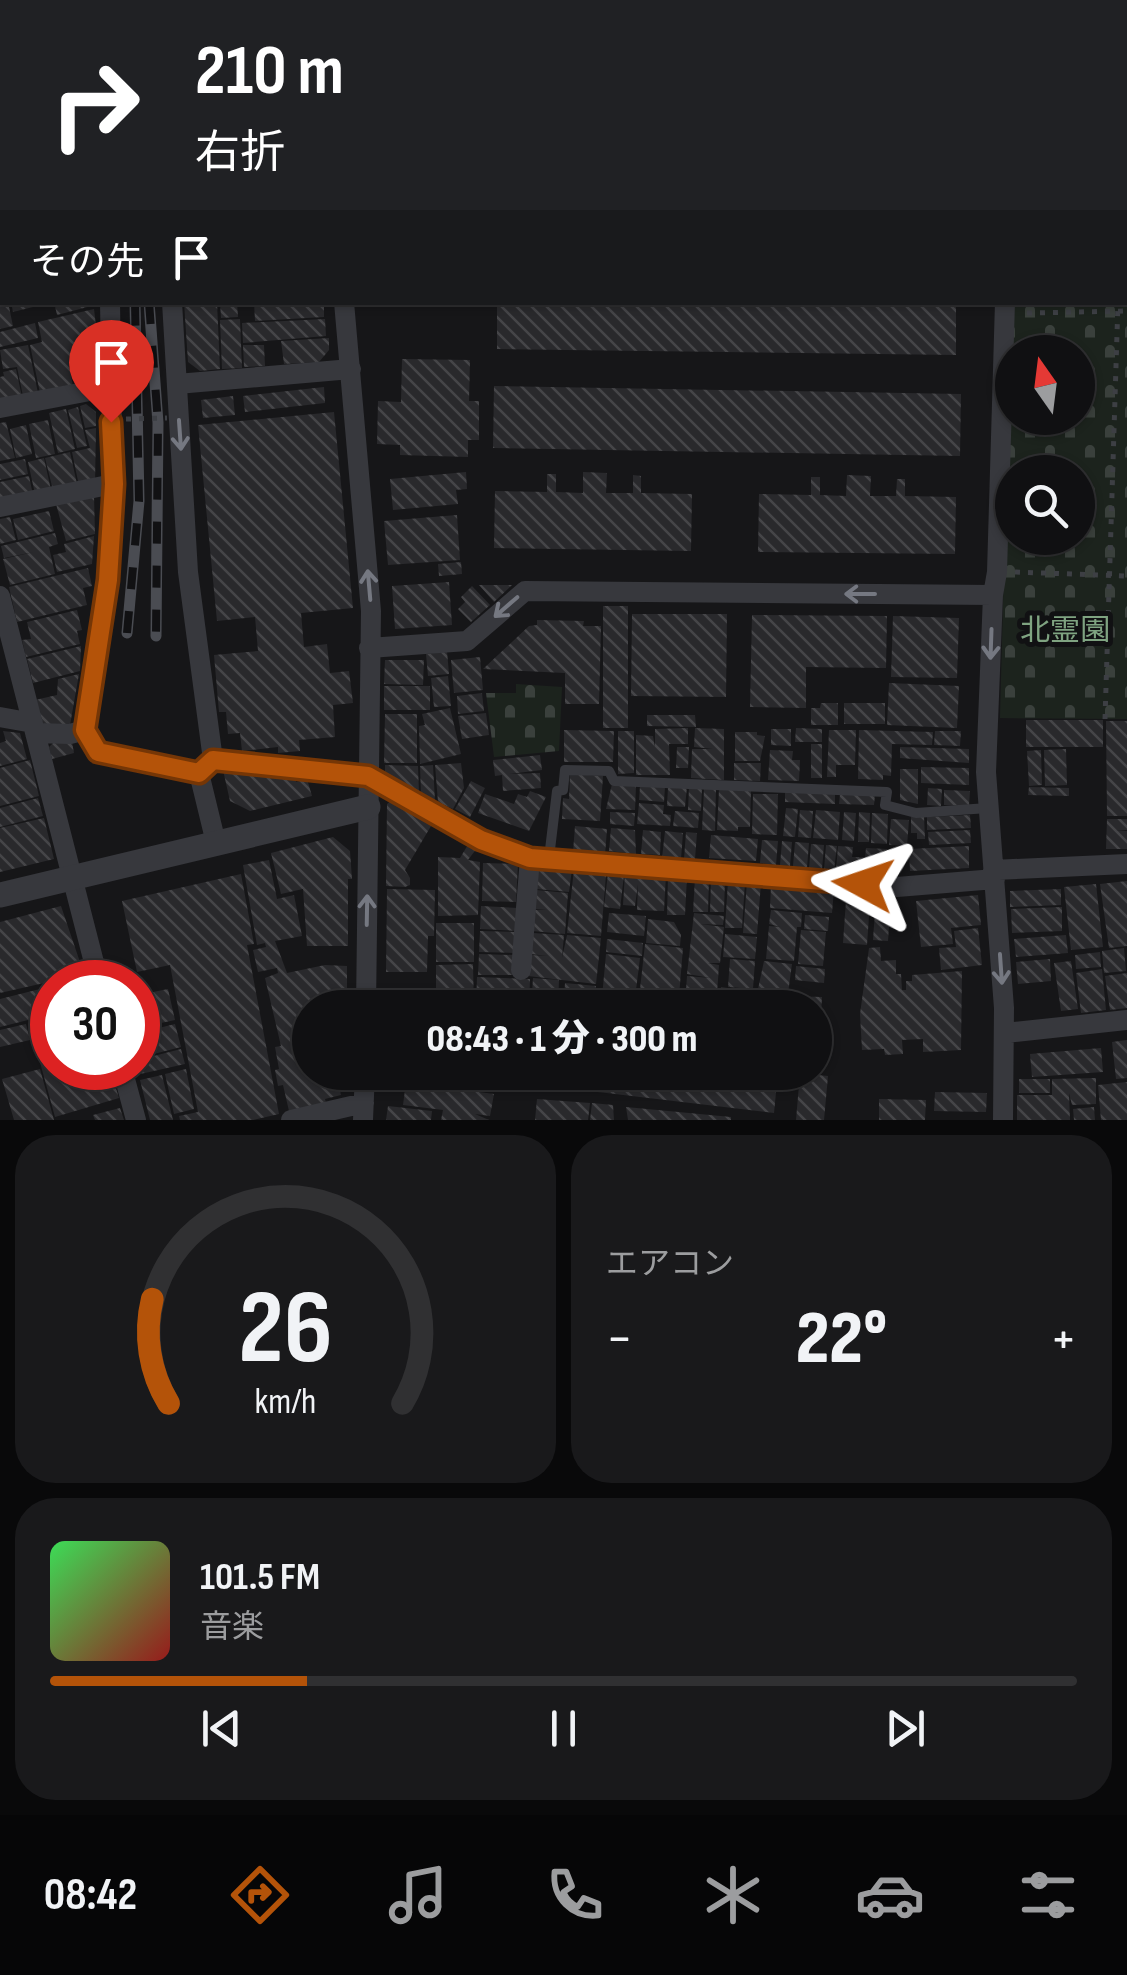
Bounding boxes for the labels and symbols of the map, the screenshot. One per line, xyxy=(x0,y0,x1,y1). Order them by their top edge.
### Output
pin xyxy=(69,320,154,423)
north arrow xyxy=(995,335,1095,435)
one-way arrow xyxy=(171,418,190,450)
one-way arrow xyxy=(360,570,379,602)
one-way arrow xyxy=(845,584,877,603)
one-way arrow xyxy=(494,595,520,617)
park label: 北霊園 xyxy=(1020,613,1110,649)
one-way arrow xyxy=(981,628,1000,660)
position arrow xyxy=(811,832,915,936)
one-way arrow xyxy=(358,895,376,928)
one-way arrow xyxy=(992,952,1011,984)
speed limit sign: 30 xyxy=(30,960,160,1090)

